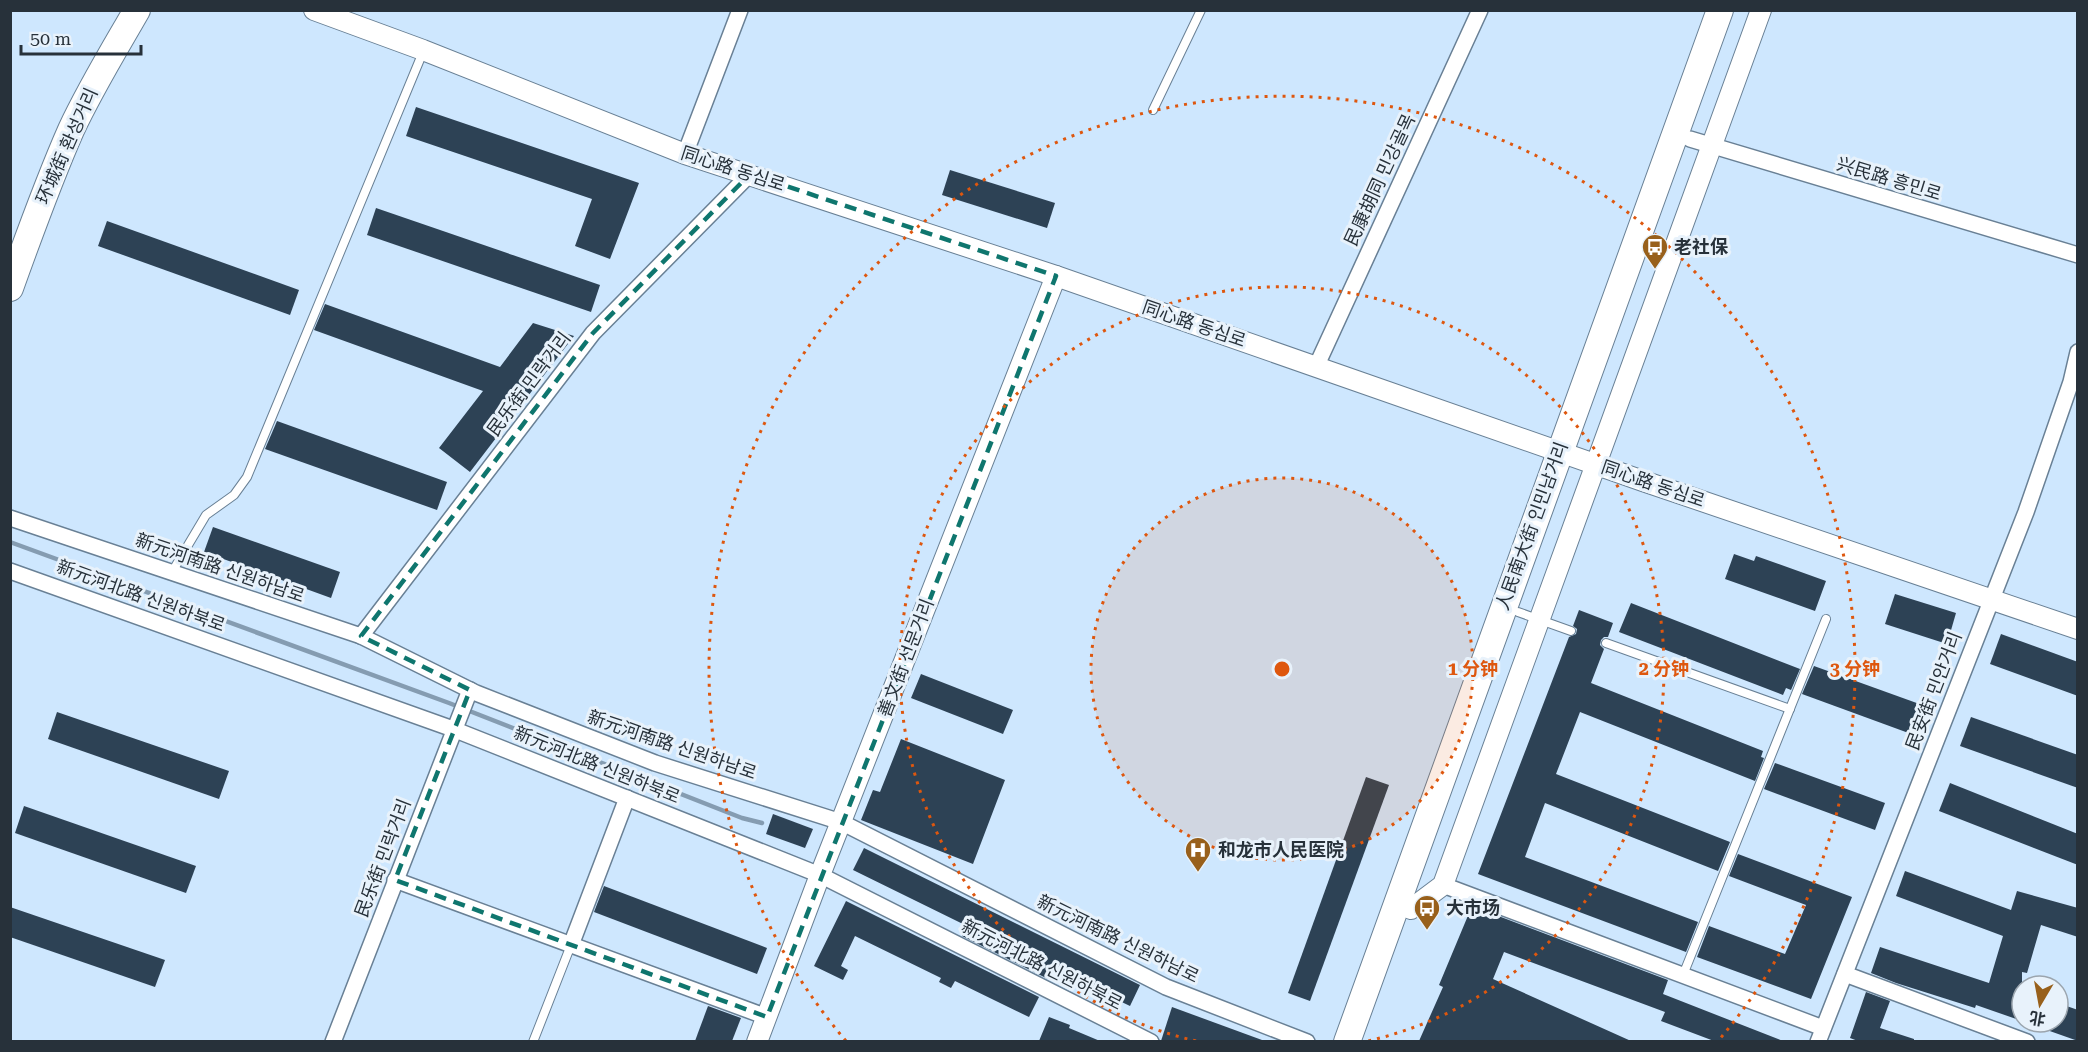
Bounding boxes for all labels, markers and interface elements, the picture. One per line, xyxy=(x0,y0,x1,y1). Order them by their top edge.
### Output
scale bar xyxy=(21,18,141,56)
text: 50 m xyxy=(30,28,71,49)
street label: 环城街 환성거리 xyxy=(32,85,102,207)
street label: 民康胡同 민강골목 xyxy=(1340,111,1419,249)
street label: 同心路 동심로 xyxy=(678,142,788,195)
street label: 兴民路 흥민로 xyxy=(1834,153,1944,204)
bus stop icon: 老社保 xyxy=(1640,232,1670,270)
place label: 老社保 xyxy=(1674,236,1729,257)
street label: 同心路 동심로 xyxy=(1140,296,1249,351)
street label: 民乐街 민락거리 xyxy=(483,328,575,440)
street label: 人民南大街 인민남거리 xyxy=(1491,439,1572,613)
street label: 同心路 동심로 xyxy=(1599,456,1708,511)
street label: 新元河南路 신원하남로 xyxy=(133,529,307,606)
street label: 新元河北路 신원하북로 xyxy=(54,555,228,636)
street label: 善文街 선문거리 xyxy=(873,596,938,720)
street label: 民安街 민안거리 xyxy=(1901,629,1966,753)
text: 1 分钟 xyxy=(1448,658,1498,679)
text: 2 分钟 xyxy=(1639,658,1689,679)
text: 3 分钟 xyxy=(1830,658,1880,679)
centre of rings xyxy=(1272,659,1292,679)
street label: 新元河南路 신원하남로 xyxy=(585,706,759,783)
street label: 新元河北路 신원하북로 xyxy=(511,722,683,807)
street label: 民乐街 민락거리 xyxy=(350,796,415,920)
hospital icon: 和龙市人民医院 xyxy=(1183,835,1213,873)
place label: 和龙市人民医院 xyxy=(1218,839,1344,860)
street label: 新元河南路 신원하남로 xyxy=(1034,890,1203,987)
bus stop icon: 大市场 xyxy=(1412,893,1442,931)
place label: 大市场 xyxy=(1446,897,1500,918)
street label: 新元河北路 신원하북로 xyxy=(958,915,1126,1014)
north arrow xyxy=(2010,974,2070,1034)
text: 北 xyxy=(2028,1008,2047,1029)

